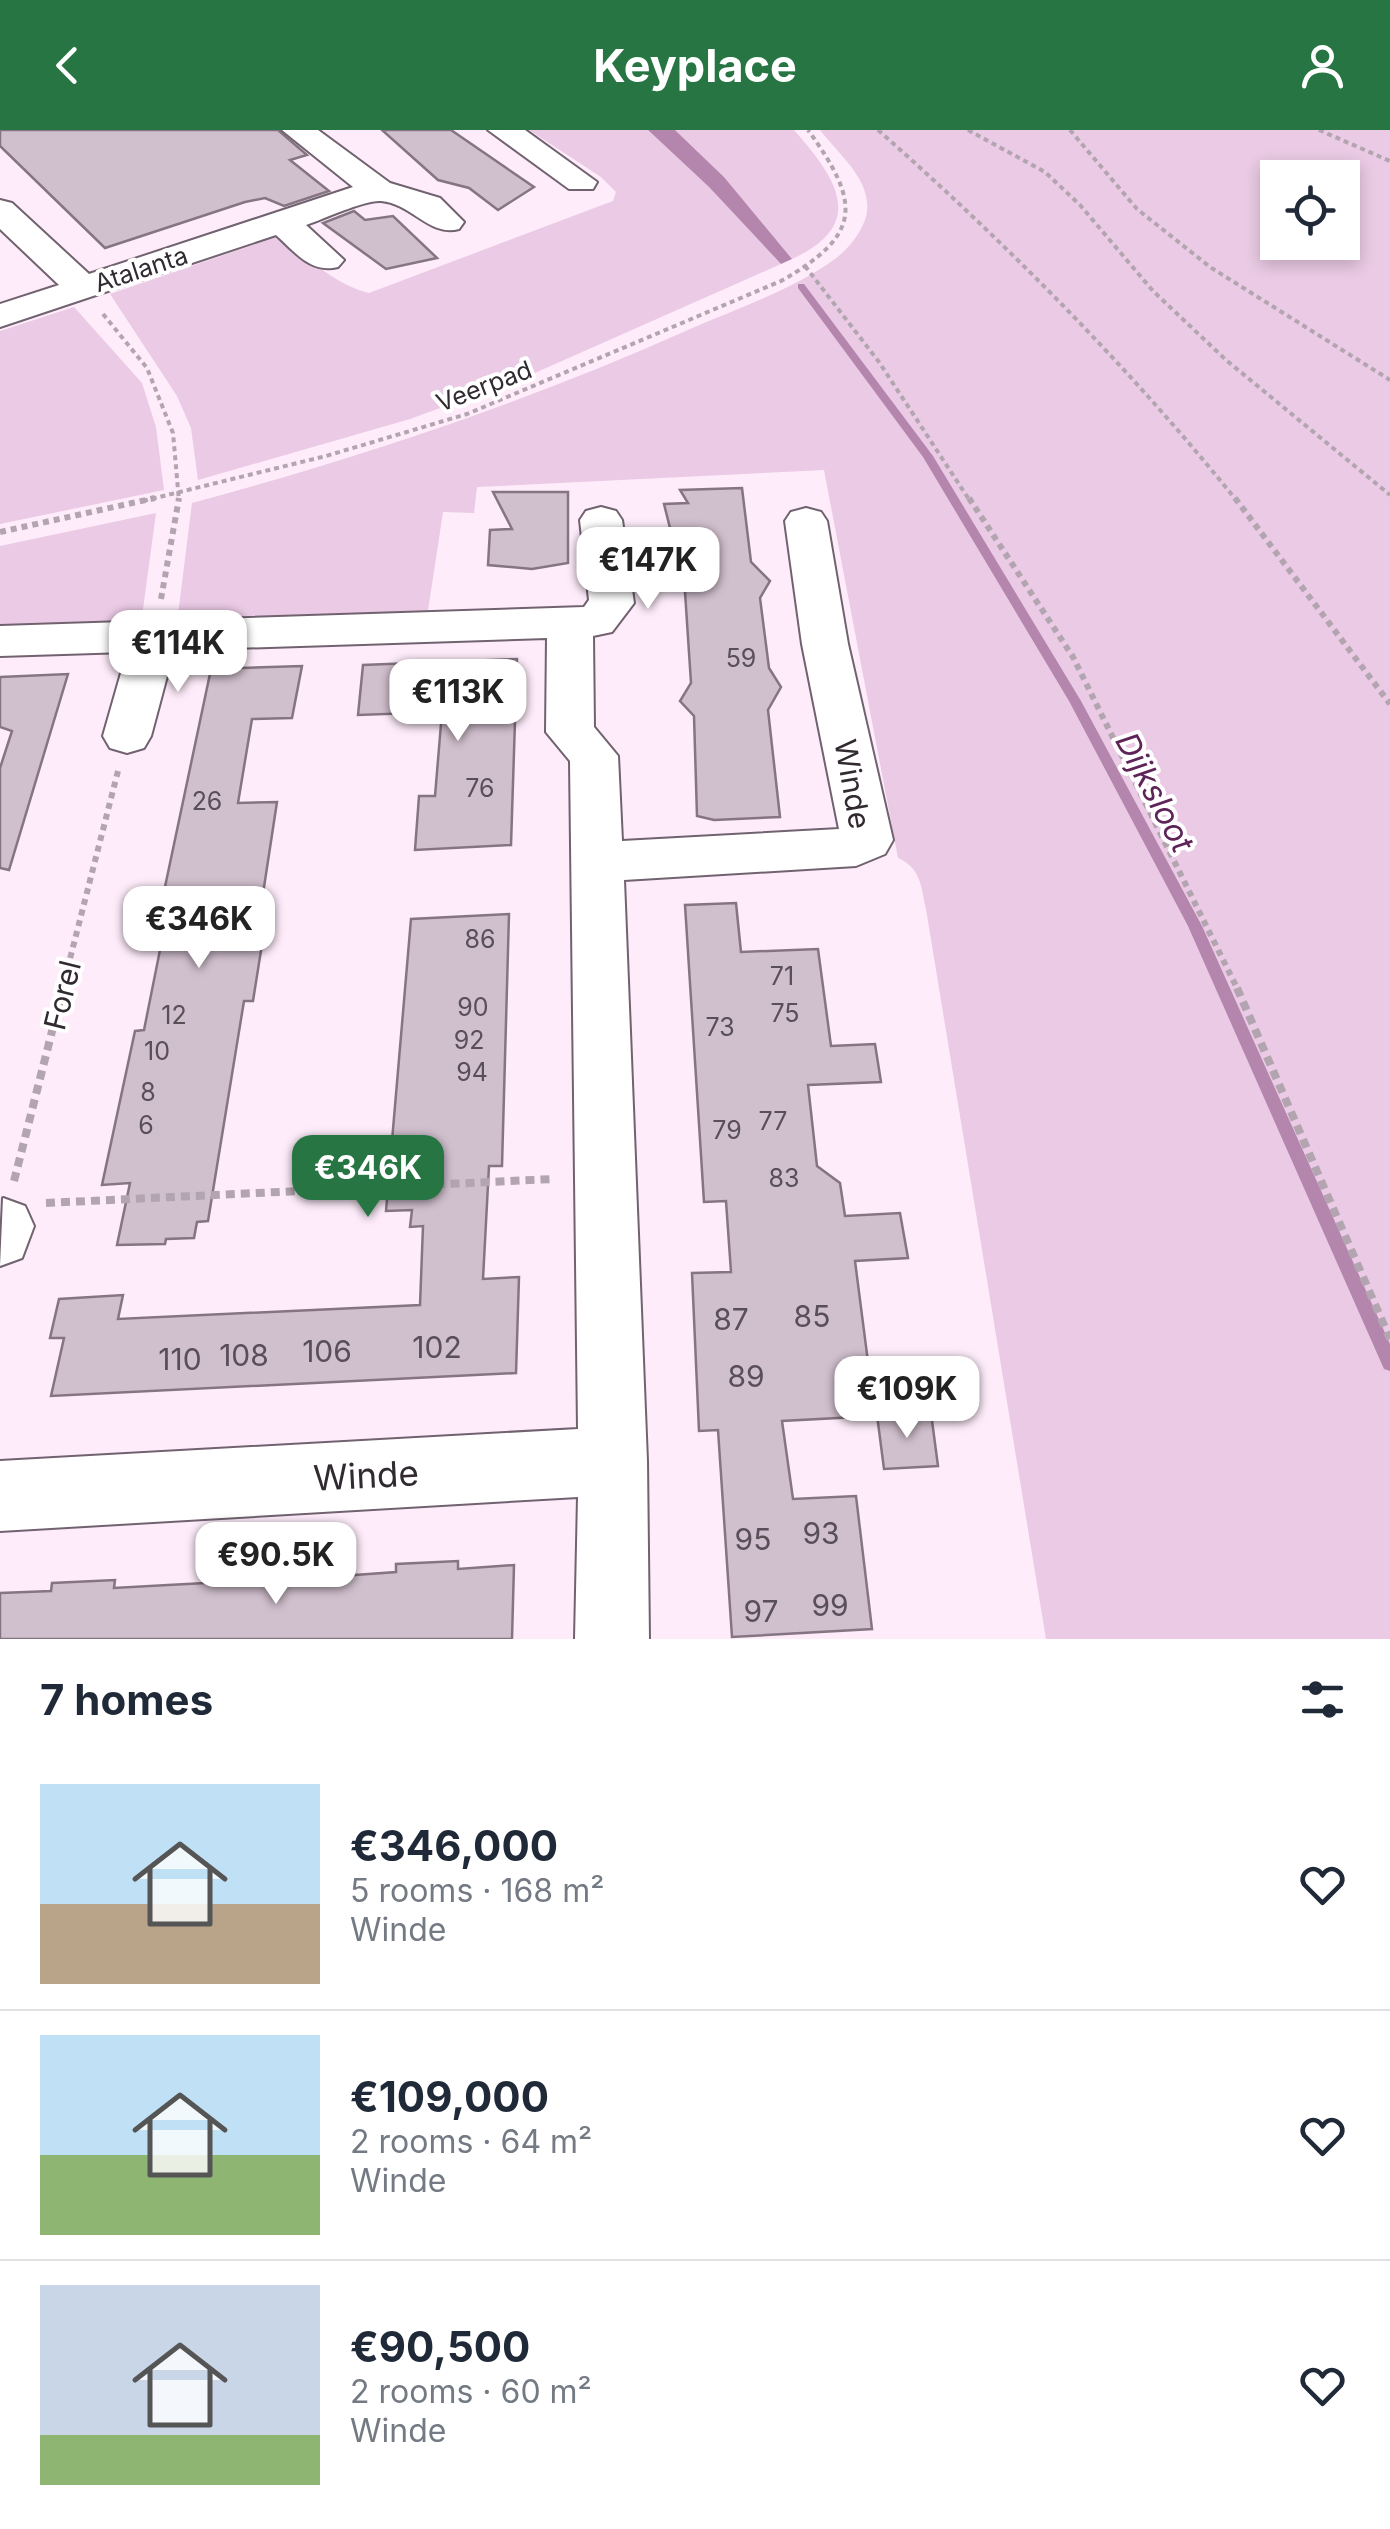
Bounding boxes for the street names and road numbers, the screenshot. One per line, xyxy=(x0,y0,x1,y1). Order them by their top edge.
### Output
street label: Atalanta xyxy=(91,240,191,298)
street label: Veerpad xyxy=(432,354,536,418)
street label: Winde xyxy=(827,736,879,832)
street label: Forel xyxy=(36,957,88,1033)
street label: Winde xyxy=(312,1451,420,1499)

